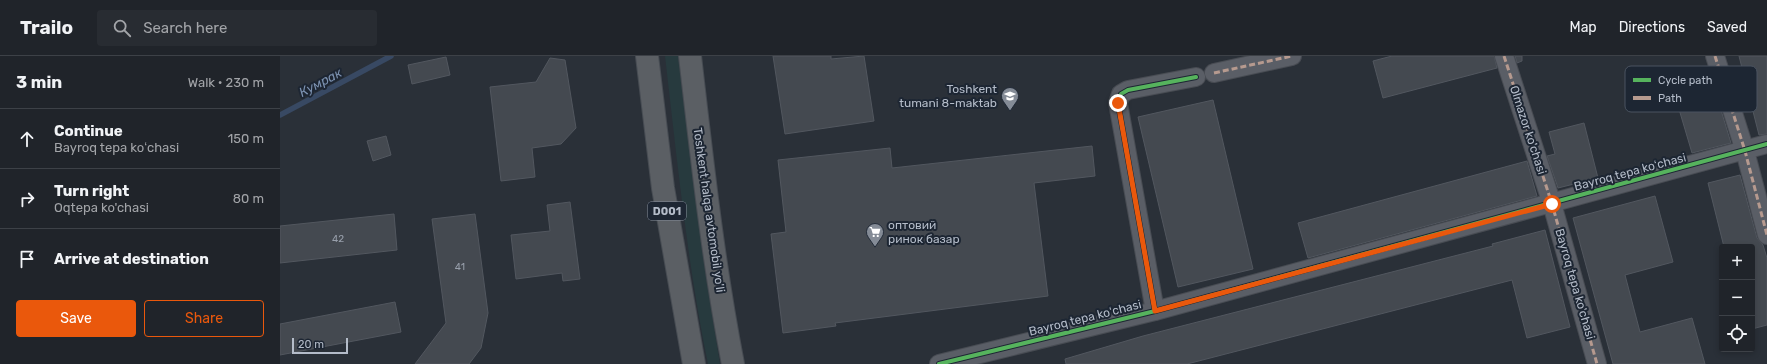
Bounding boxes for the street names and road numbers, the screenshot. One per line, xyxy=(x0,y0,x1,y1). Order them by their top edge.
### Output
street label: Olmazor ko'chasi xyxy=(1507,84,1549,176)
street label: Toshkent halqa avtomobil yo'li xyxy=(690,127,728,293)
street label: Bayroq tepa koʻchasi xyxy=(1572,150,1688,194)
road number: D001 xyxy=(648,202,686,220)
street label: Bayroq tepa ko'chasi xyxy=(1552,227,1598,341)
street label: Bayroq tepa koʻchasi xyxy=(1027,297,1143,339)

